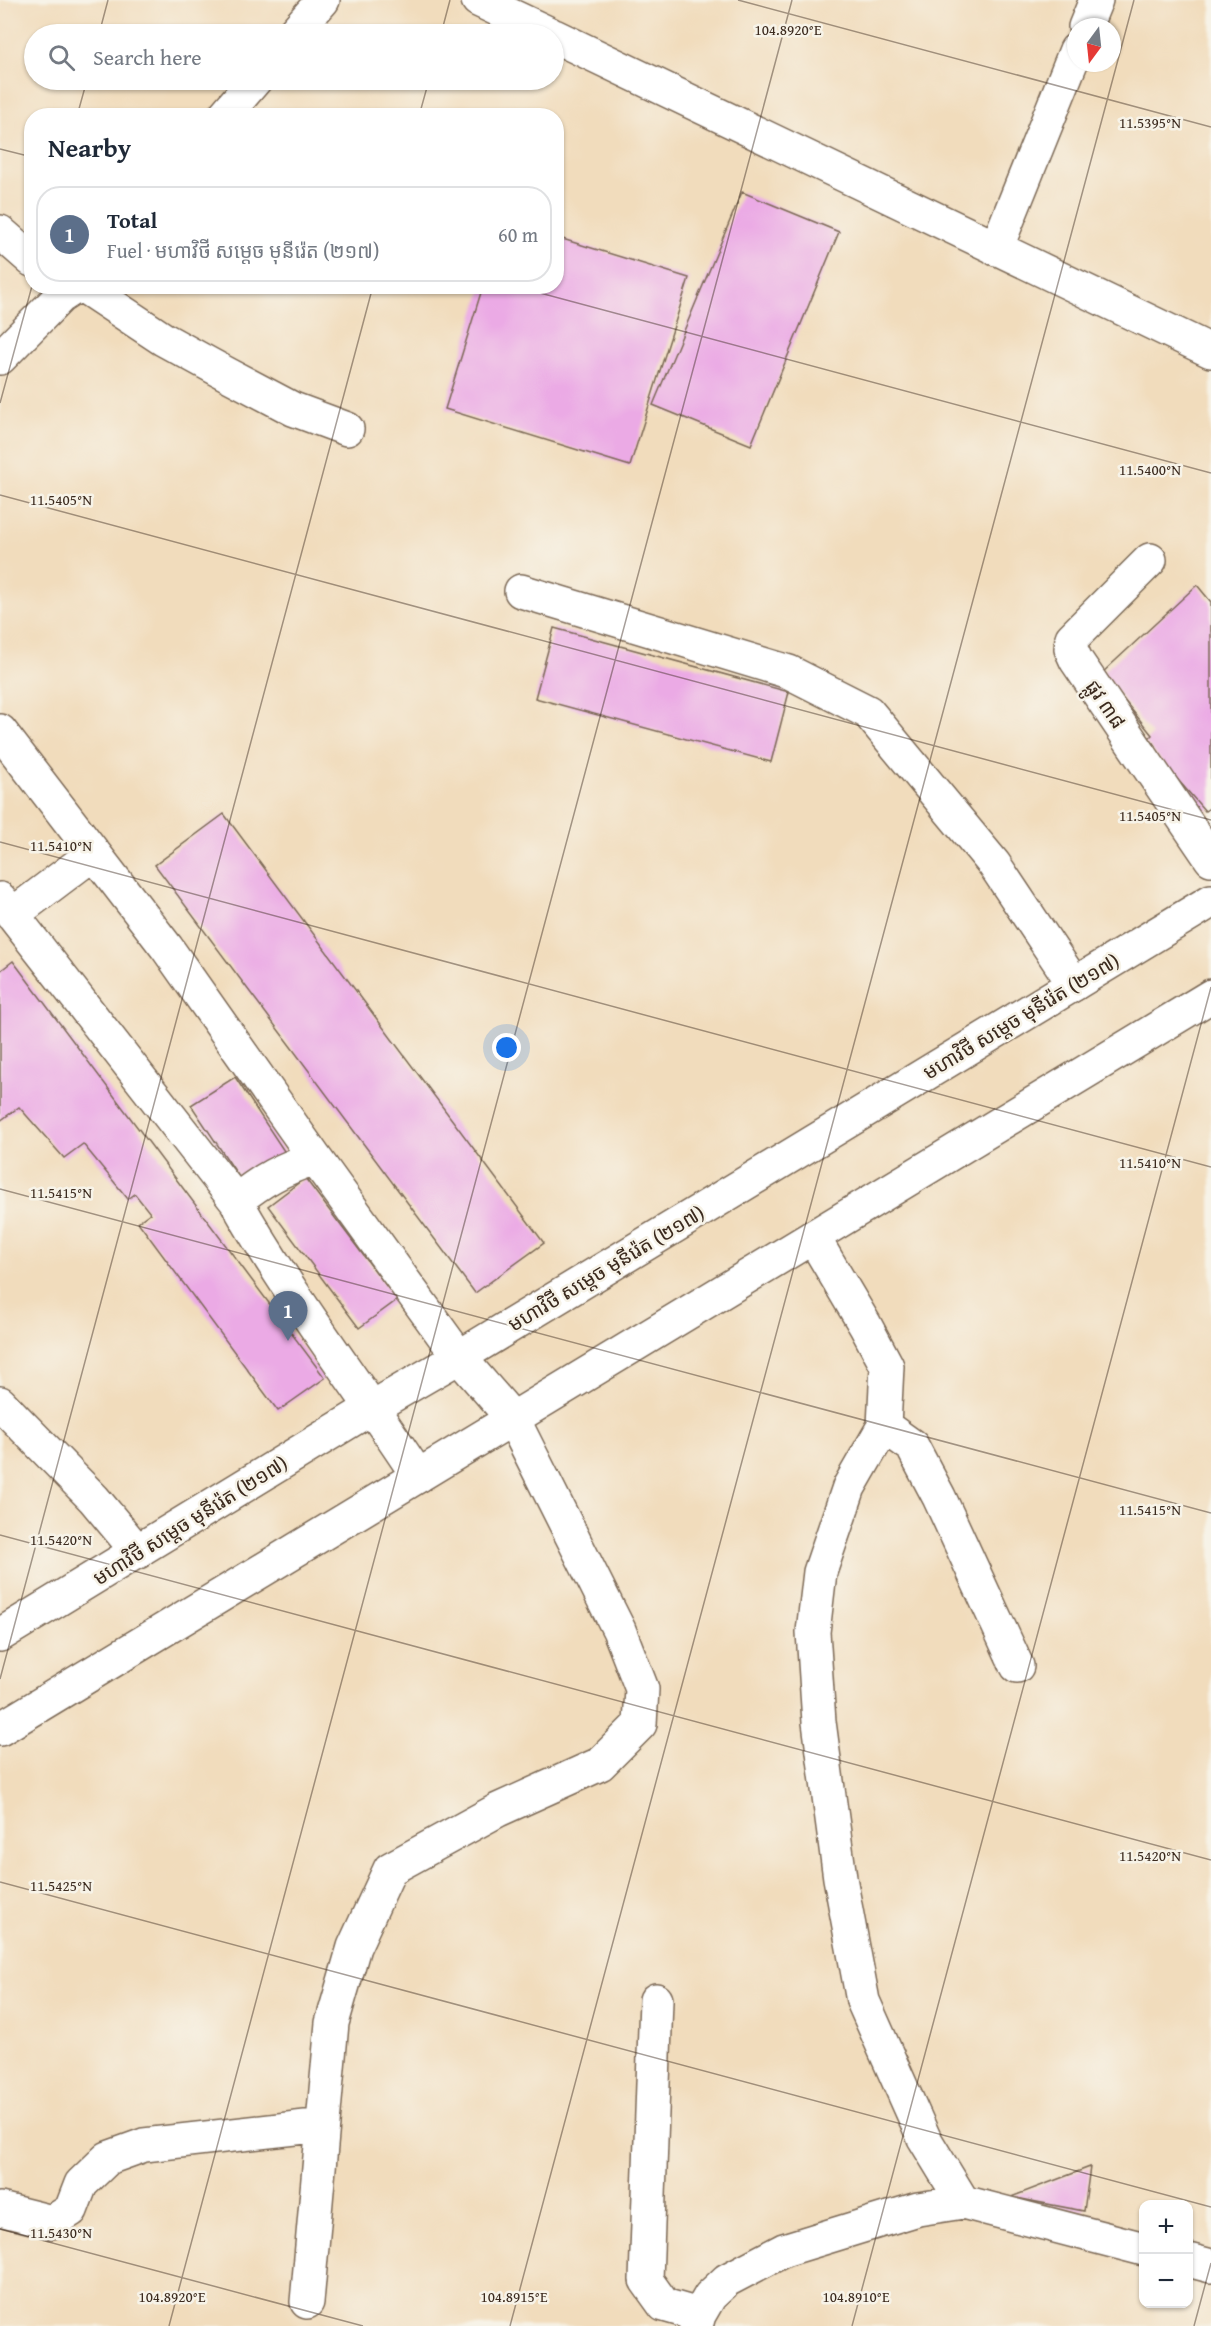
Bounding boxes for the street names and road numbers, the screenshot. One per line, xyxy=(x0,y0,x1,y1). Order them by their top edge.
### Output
street label: ផ្លូវ ៣៨ xyxy=(1075,674,1133,737)
street label: មហាវិថី សម្តេច មុនីរ៉េត (២១៧) xyxy=(917,946,1125,1086)
street label: មហាវិថី សម្តេច មុនីរ៉េត (២១៧) xyxy=(502,1198,710,1338)
street label: មហាវិថី សម្តេច មុនីរ៉េត (២១៧) xyxy=(87,1448,293,1592)

